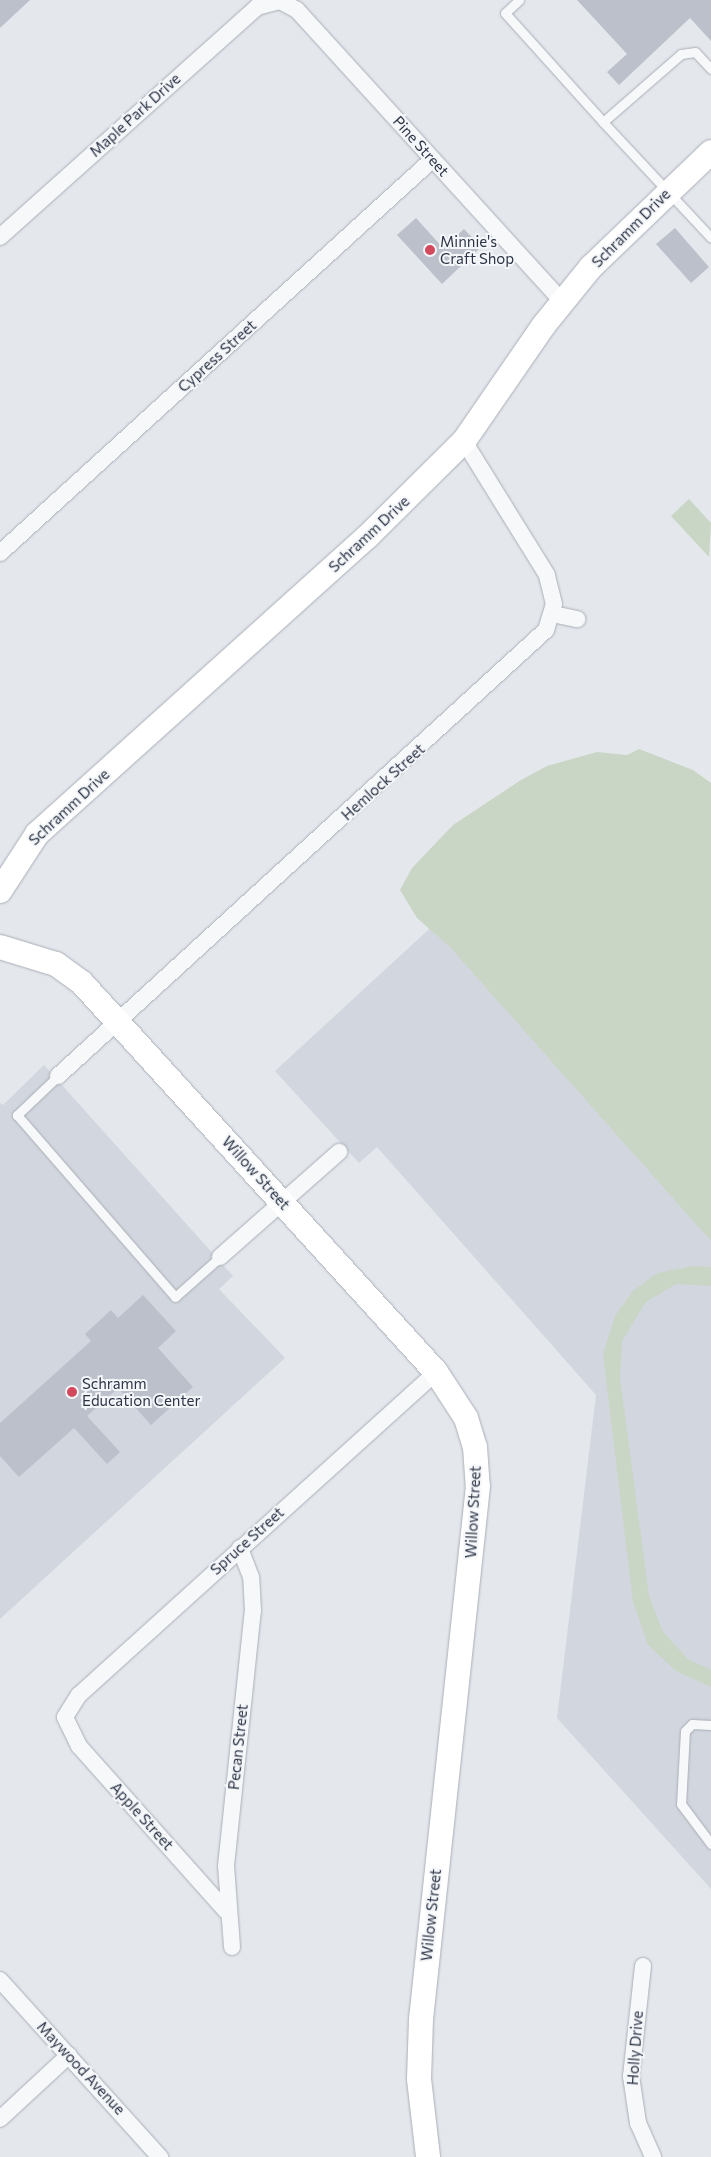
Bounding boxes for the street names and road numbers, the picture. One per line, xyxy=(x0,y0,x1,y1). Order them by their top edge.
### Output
street label: Maple Park Drive xyxy=(86,69,184,161)
street label: Pine Street xyxy=(389,112,453,180)
street label: Schramm Drive xyxy=(588,185,674,271)
street label: Cypress Street xyxy=(174,316,260,396)
street label: Schramm Drive xyxy=(325,492,413,576)
street label: Hemlock Street xyxy=(338,740,428,824)
street label: Schramm Drive xyxy=(25,765,113,849)
street label: Willow Street xyxy=(218,1133,294,1213)
street label: Willow Street xyxy=(462,1465,484,1559)
street label: Spruce Street xyxy=(207,1503,287,1579)
street label: Pecan Street xyxy=(225,1703,251,1791)
street label: Apple Street xyxy=(107,1778,177,1854)
street label: Willow Street xyxy=(417,1868,445,1962)
street label: Holly Drive xyxy=(623,2010,647,2086)
street label: Maywood Avenue xyxy=(33,2018,129,2118)

